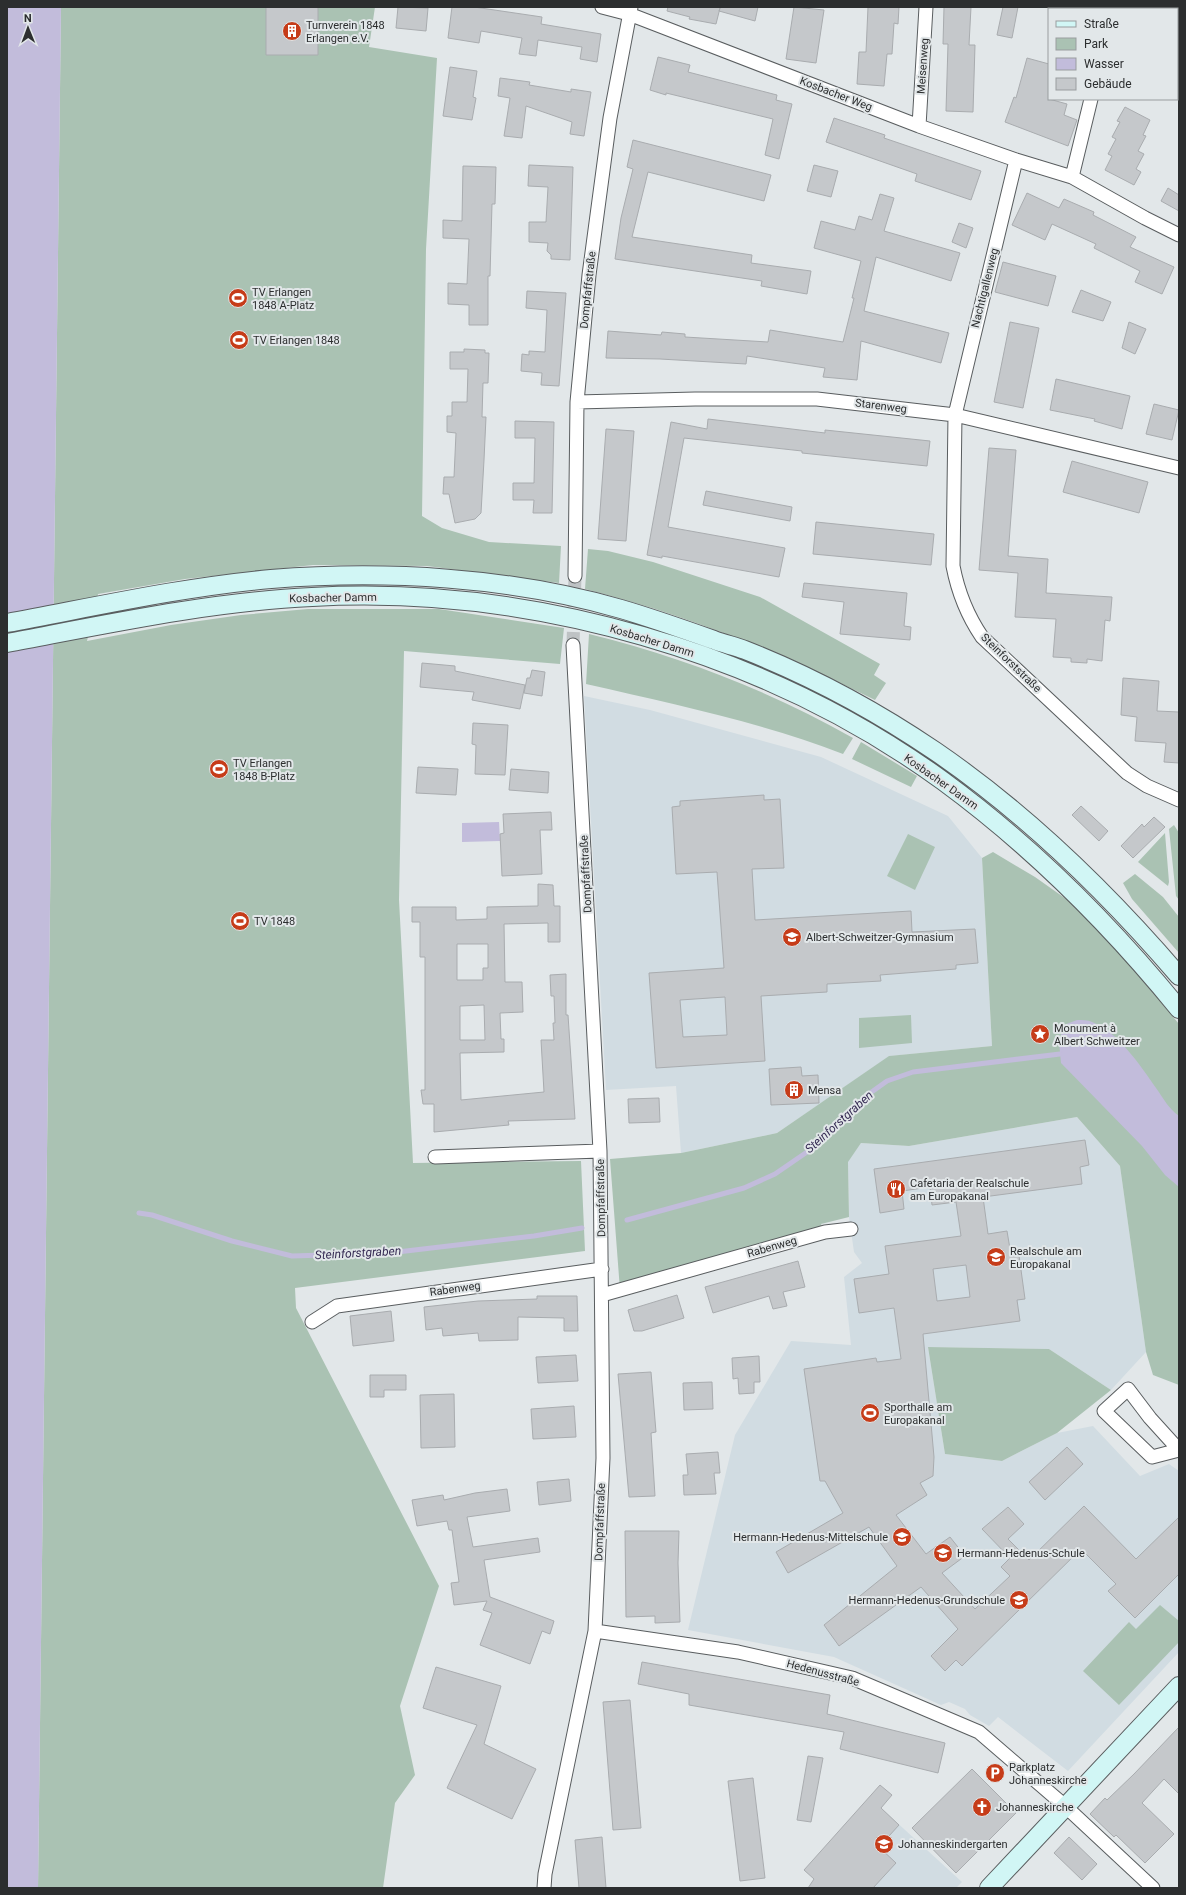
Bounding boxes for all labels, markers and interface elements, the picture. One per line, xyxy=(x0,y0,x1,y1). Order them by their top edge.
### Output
north arrow xyxy=(8,8,48,48)
legend xyxy=(1048,8,1178,100)
text: N xyxy=(24,12,32,25)
text: Straße xyxy=(1084,17,1119,31)
place label: Turnverein 1848 Erlangen e.V. xyxy=(306,19,385,45)
building icon: Turnverein 1848 Erlangen e.V. xyxy=(281,20,303,42)
text: Park xyxy=(1084,37,1109,51)
street label: Meisenweg xyxy=(915,38,931,94)
text: Wasser xyxy=(1084,57,1124,71)
street label: Kosbacher Weg xyxy=(798,74,874,114)
text: Gebäude xyxy=(1084,77,1132,91)
street label: Nachtigallenweg xyxy=(969,247,1001,329)
street label: Dompfaffstraße xyxy=(577,250,599,329)
place label: TV Erlangen 1848 A-Platz xyxy=(252,286,315,312)
sports icon: TV Erlangen 1848 A-Platz xyxy=(227,287,249,309)
sports icon: TV Erlangen 1848 xyxy=(228,329,250,351)
place label: TV Erlangen 1848 xyxy=(253,334,340,347)
street label: Starenweg xyxy=(854,396,908,416)
street label: Kosbacher Damm xyxy=(289,591,377,605)
street label: Kosbacher Damm xyxy=(608,622,696,660)
street label: Steinforststraße xyxy=(978,631,1044,695)
street label: Kosbacher Damm xyxy=(901,752,981,812)
place label: TV Erlangen 1848 B-Platz xyxy=(233,757,296,783)
sports icon: TV Erlangen 1848 B-Platz xyxy=(208,758,230,780)
street label: Dompfaffstraße xyxy=(577,835,595,913)
sports icon: TV 1848 xyxy=(229,910,251,932)
place label: TV 1848 xyxy=(254,915,295,928)
school or university icon: Albert-Schweitzer-Gymnasium xyxy=(781,926,803,948)
place label: Albert-Schweitzer-Gymnasium xyxy=(806,931,954,944)
place label: Monument à Albert Schweitzer xyxy=(1054,1022,1140,1048)
place icon: Monument à Albert Schweitzer xyxy=(1029,1023,1051,1045)
building icon: Mensa xyxy=(783,1079,805,1101)
place label: Mensa xyxy=(808,1084,841,1097)
water label: Steinforstgraben xyxy=(802,1088,876,1156)
street label: Dompfaffstraße xyxy=(594,1159,608,1237)
place label: Cafetaria der Realschule am Europakanal xyxy=(910,1177,1029,1203)
restaurant icon: Cafetaria der Realschule am Europakanal xyxy=(885,1178,907,1200)
street label: Rabenweg xyxy=(746,1234,798,1260)
water label: Steinforstgraben xyxy=(315,1244,401,1262)
place label: Realschule am Europakanal xyxy=(1010,1245,1082,1271)
school or university icon: Realschule am Europakanal xyxy=(985,1246,1007,1268)
street label: Rabenweg xyxy=(429,1279,481,1299)
place label: Sporthalle am Europakanal xyxy=(884,1401,952,1427)
sports icon: Sporthalle am Europakanal xyxy=(859,1402,881,1424)
street label: Dompfaffstraße xyxy=(592,1483,608,1561)
school or university icon: Hermann-Hedenus-Mittelschule xyxy=(891,1526,913,1548)
place label: Hermann-Hedenus-Mittelschule xyxy=(733,1531,888,1544)
school or university icon: Hermann-Hedenus-Schule xyxy=(932,1542,954,1564)
place label: Hermann-Hedenus-Schule xyxy=(957,1547,1085,1560)
school or university icon: Hermann-Hedenus-Grundschule xyxy=(1008,1589,1030,1611)
place label: Hermann-Hedenus-Grundschule xyxy=(849,1594,1005,1607)
street label: Hedenusstraße xyxy=(785,1657,861,1689)
place label: Parkplatz Johanneskirche xyxy=(1009,1761,1087,1787)
parking icon: Parkplatz Johanneskirche xyxy=(984,1762,1006,1784)
church icon: Johanneskirche xyxy=(971,1796,993,1818)
place label: Johanneskirche xyxy=(996,1801,1074,1814)
school or university icon: Johanneskindergarten xyxy=(873,1833,895,1855)
place label: Johanneskindergarten xyxy=(898,1838,1008,1851)

